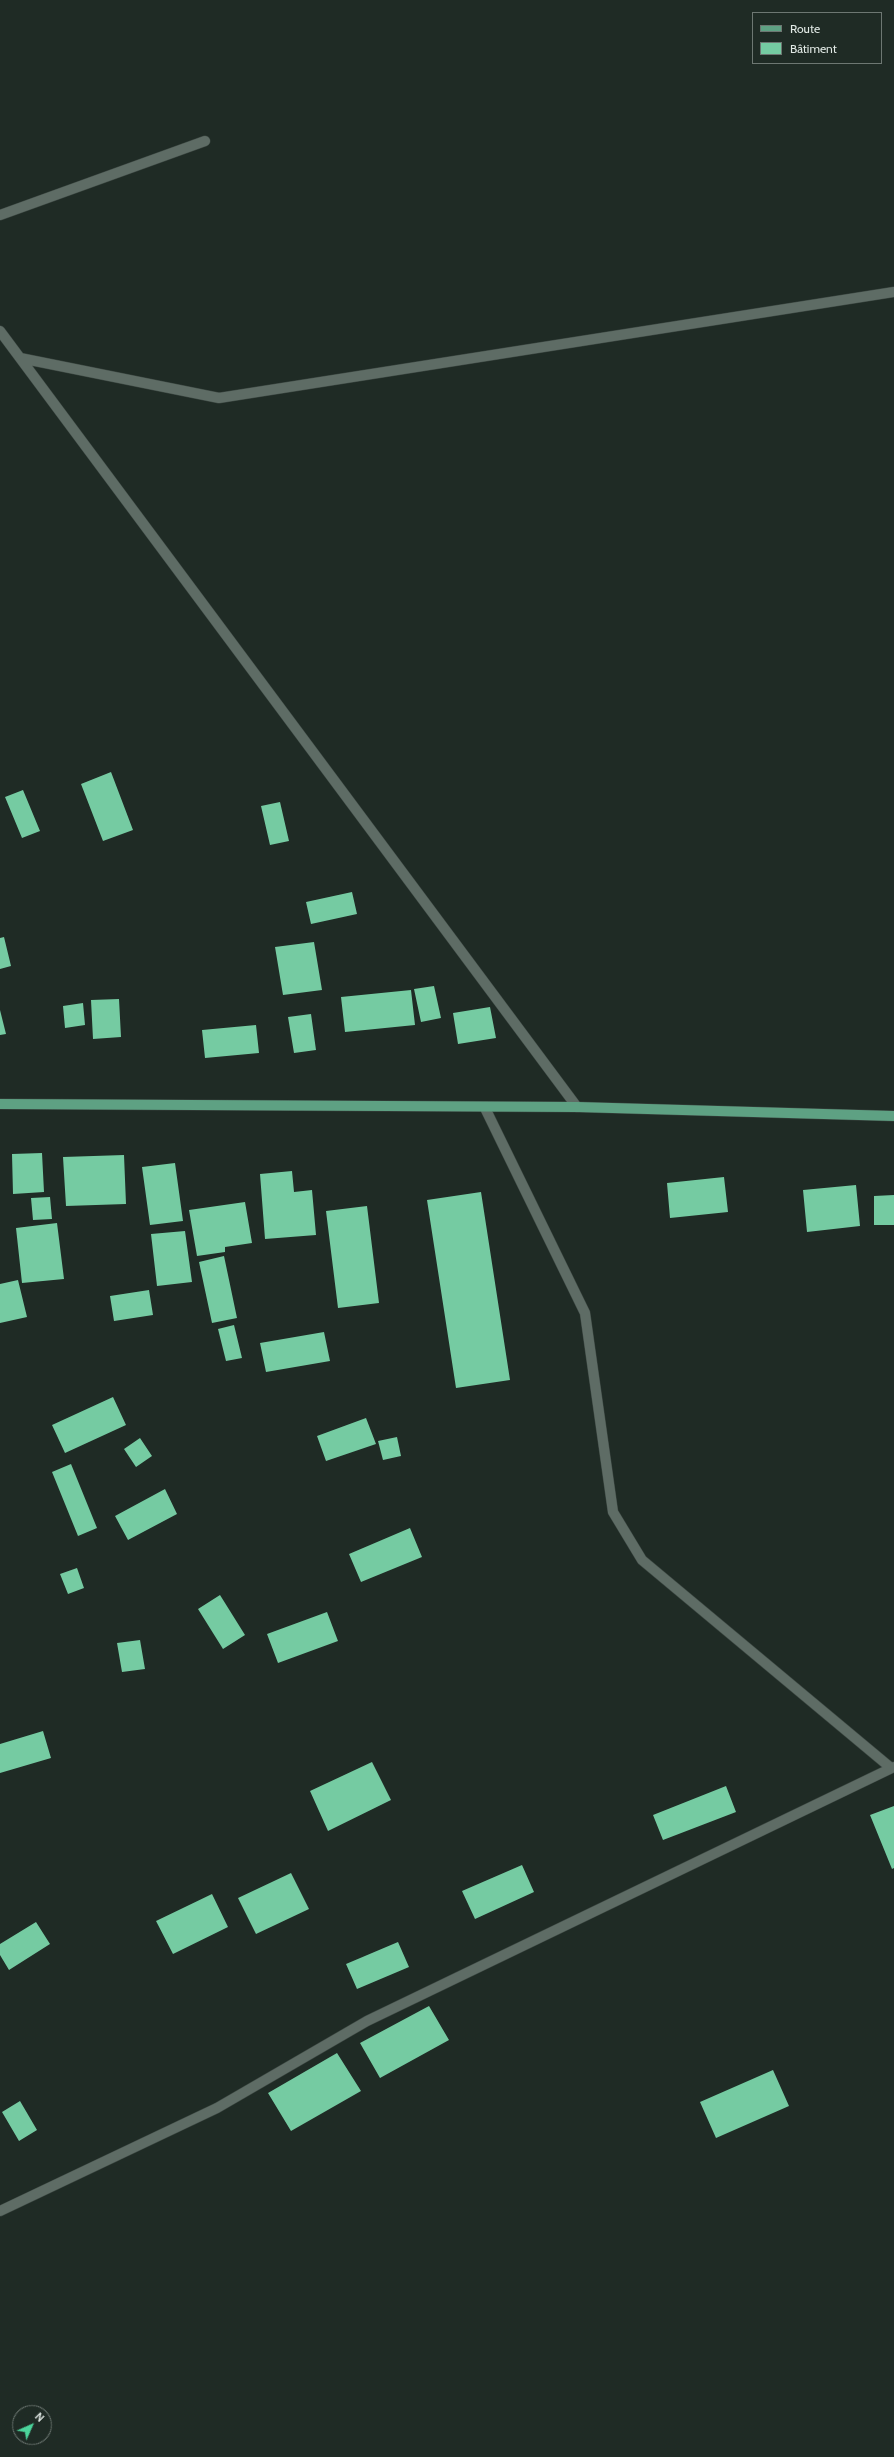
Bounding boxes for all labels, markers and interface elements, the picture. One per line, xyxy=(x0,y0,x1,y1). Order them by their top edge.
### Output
legend xyxy=(752,12,882,64)
text: Route xyxy=(790,21,820,36)
text: Bâtiment xyxy=(790,41,837,56)
north arrow xyxy=(12,2405,52,2445)
text: N xyxy=(32,2410,47,2425)

